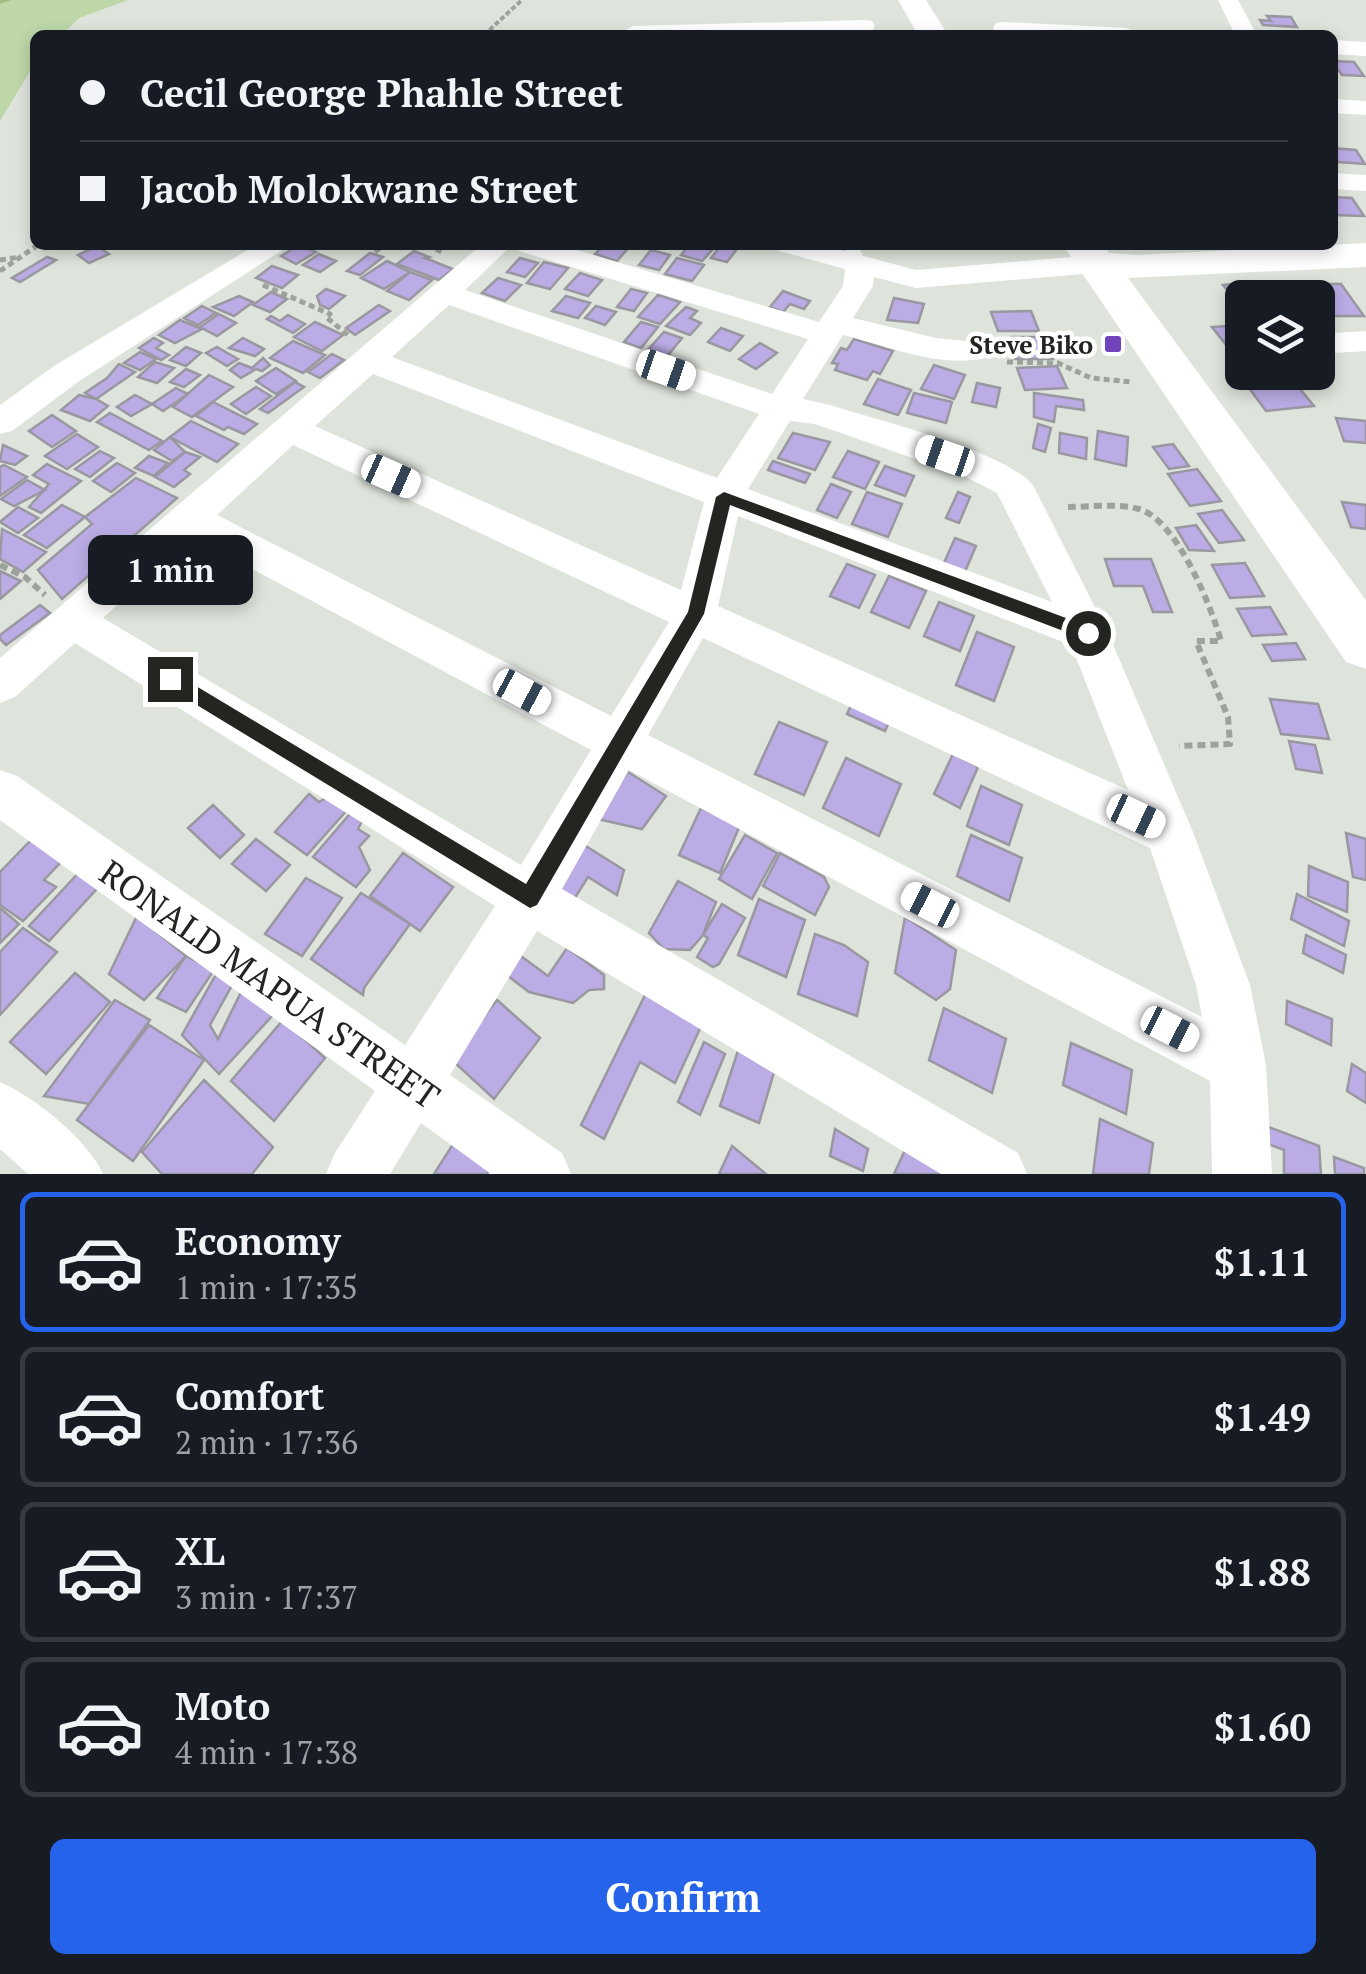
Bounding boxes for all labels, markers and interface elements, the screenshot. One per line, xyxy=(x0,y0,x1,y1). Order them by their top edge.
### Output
text: Cecil George Phahle Street xyxy=(140,68,623,118)
text: Jacob Molokwane Street xyxy=(140,164,578,214)
map controls xyxy=(1225,280,1335,390)
button: layers xyxy=(1225,280,1335,390)
place label: Steve Biko xyxy=(969,328,1093,361)
marker: Steve Biko xyxy=(1102,333,1124,355)
car xyxy=(633,346,699,394)
car xyxy=(912,432,978,480)
car xyxy=(357,450,425,502)
callout: 1 min xyxy=(88,534,252,604)
text: 1 min xyxy=(127,549,214,591)
route start xyxy=(1066,611,1111,656)
route end xyxy=(148,657,193,702)
car xyxy=(488,665,556,719)
car xyxy=(1102,790,1170,842)
street label: RONALD MAPUA STREET xyxy=(91,849,449,1119)
car xyxy=(896,878,964,932)
car xyxy=(1136,1002,1204,1056)
text: Economy xyxy=(175,1216,341,1266)
icon: car xyxy=(55,1217,145,1307)
text: $1.11 xyxy=(1214,1237,1311,1287)
text: 1 min · 17:35 xyxy=(175,1266,358,1308)
text: Comfort xyxy=(175,1371,324,1421)
icon: car xyxy=(55,1372,145,1462)
text: $1.49 xyxy=(1214,1392,1311,1442)
text: 2 min · 17:36 xyxy=(175,1421,358,1463)
text: XL xyxy=(175,1526,225,1576)
icon: car xyxy=(55,1527,145,1617)
text: $1.88 xyxy=(1214,1547,1311,1597)
text: 3 min · 17:37 xyxy=(175,1576,358,1618)
text: Moto xyxy=(175,1681,270,1731)
icon: car xyxy=(55,1682,145,1772)
text: $1.60 xyxy=(1214,1702,1311,1752)
text: 4 min · 17:38 xyxy=(175,1731,358,1773)
button: Confirm xyxy=(50,1839,1316,1954)

